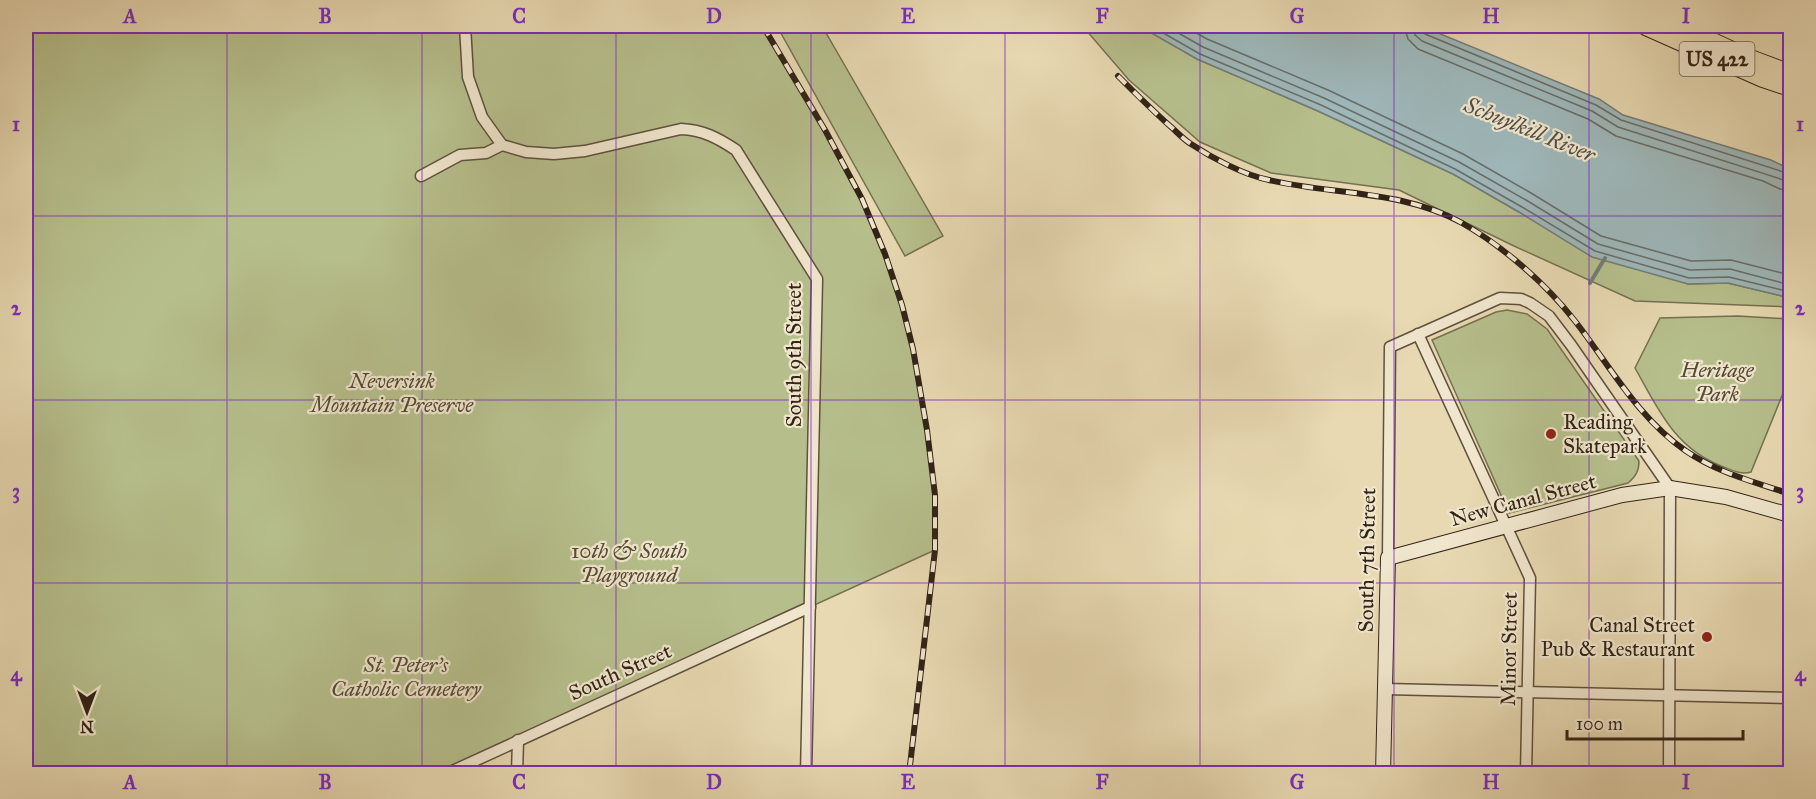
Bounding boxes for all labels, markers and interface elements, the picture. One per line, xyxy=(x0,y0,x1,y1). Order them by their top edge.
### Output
text: A xyxy=(121,4,137,28)
text: B xyxy=(318,4,332,28)
text: C xyxy=(512,4,526,28)
text: D xyxy=(706,4,722,28)
text: E xyxy=(901,4,916,28)
text: F xyxy=(1095,4,1109,28)
text: G xyxy=(1290,4,1305,28)
text: H xyxy=(1482,4,1500,28)
text: I xyxy=(1682,4,1691,28)
road number: US 422 xyxy=(1680,42,1754,76)
water label: Schuylkill River xyxy=(1459,91,1601,169)
text: 1 xyxy=(12,112,20,136)
text: 1 xyxy=(1796,112,1804,136)
street label: South 9th Street xyxy=(781,282,807,427)
text: 2 xyxy=(11,296,22,320)
text: 2 xyxy=(1795,296,1806,320)
park label: Heritage Park xyxy=(1680,357,1755,407)
park label: Neversink Mountain Preserve xyxy=(309,368,474,418)
place label: Reading Skatepark xyxy=(1563,409,1647,459)
marker: Reading Skatepark xyxy=(1544,427,1558,441)
street label: New Canal Street xyxy=(1447,468,1599,532)
text: 3 xyxy=(12,479,20,504)
text: 3 xyxy=(1796,479,1804,504)
street label: South 7th Street xyxy=(1353,487,1381,633)
park label: 10th & South Playground xyxy=(571,538,687,588)
street label: Minor Street xyxy=(1495,591,1523,706)
place label: Canal Street Pub & Restaurant xyxy=(1541,612,1696,662)
marker: Canal Street Pub & Restaurant xyxy=(1700,630,1714,644)
street label: South Street xyxy=(565,638,676,706)
park label: St. Peter's Catholic Cemetery xyxy=(331,652,482,702)
text: 4 xyxy=(10,662,22,687)
text: 4 xyxy=(1794,662,1806,687)
north arrow xyxy=(57,682,117,742)
scale bar xyxy=(1567,703,1742,741)
text: 100 m xyxy=(1576,713,1623,735)
text: N xyxy=(80,717,94,736)
text: A xyxy=(121,770,137,794)
text: B xyxy=(318,770,332,794)
text: C xyxy=(512,770,526,794)
text: D xyxy=(706,770,722,794)
text: E xyxy=(901,770,916,794)
text: F xyxy=(1095,770,1109,794)
text: G xyxy=(1290,770,1305,794)
text: H xyxy=(1482,770,1500,794)
text: I xyxy=(1682,770,1691,794)

